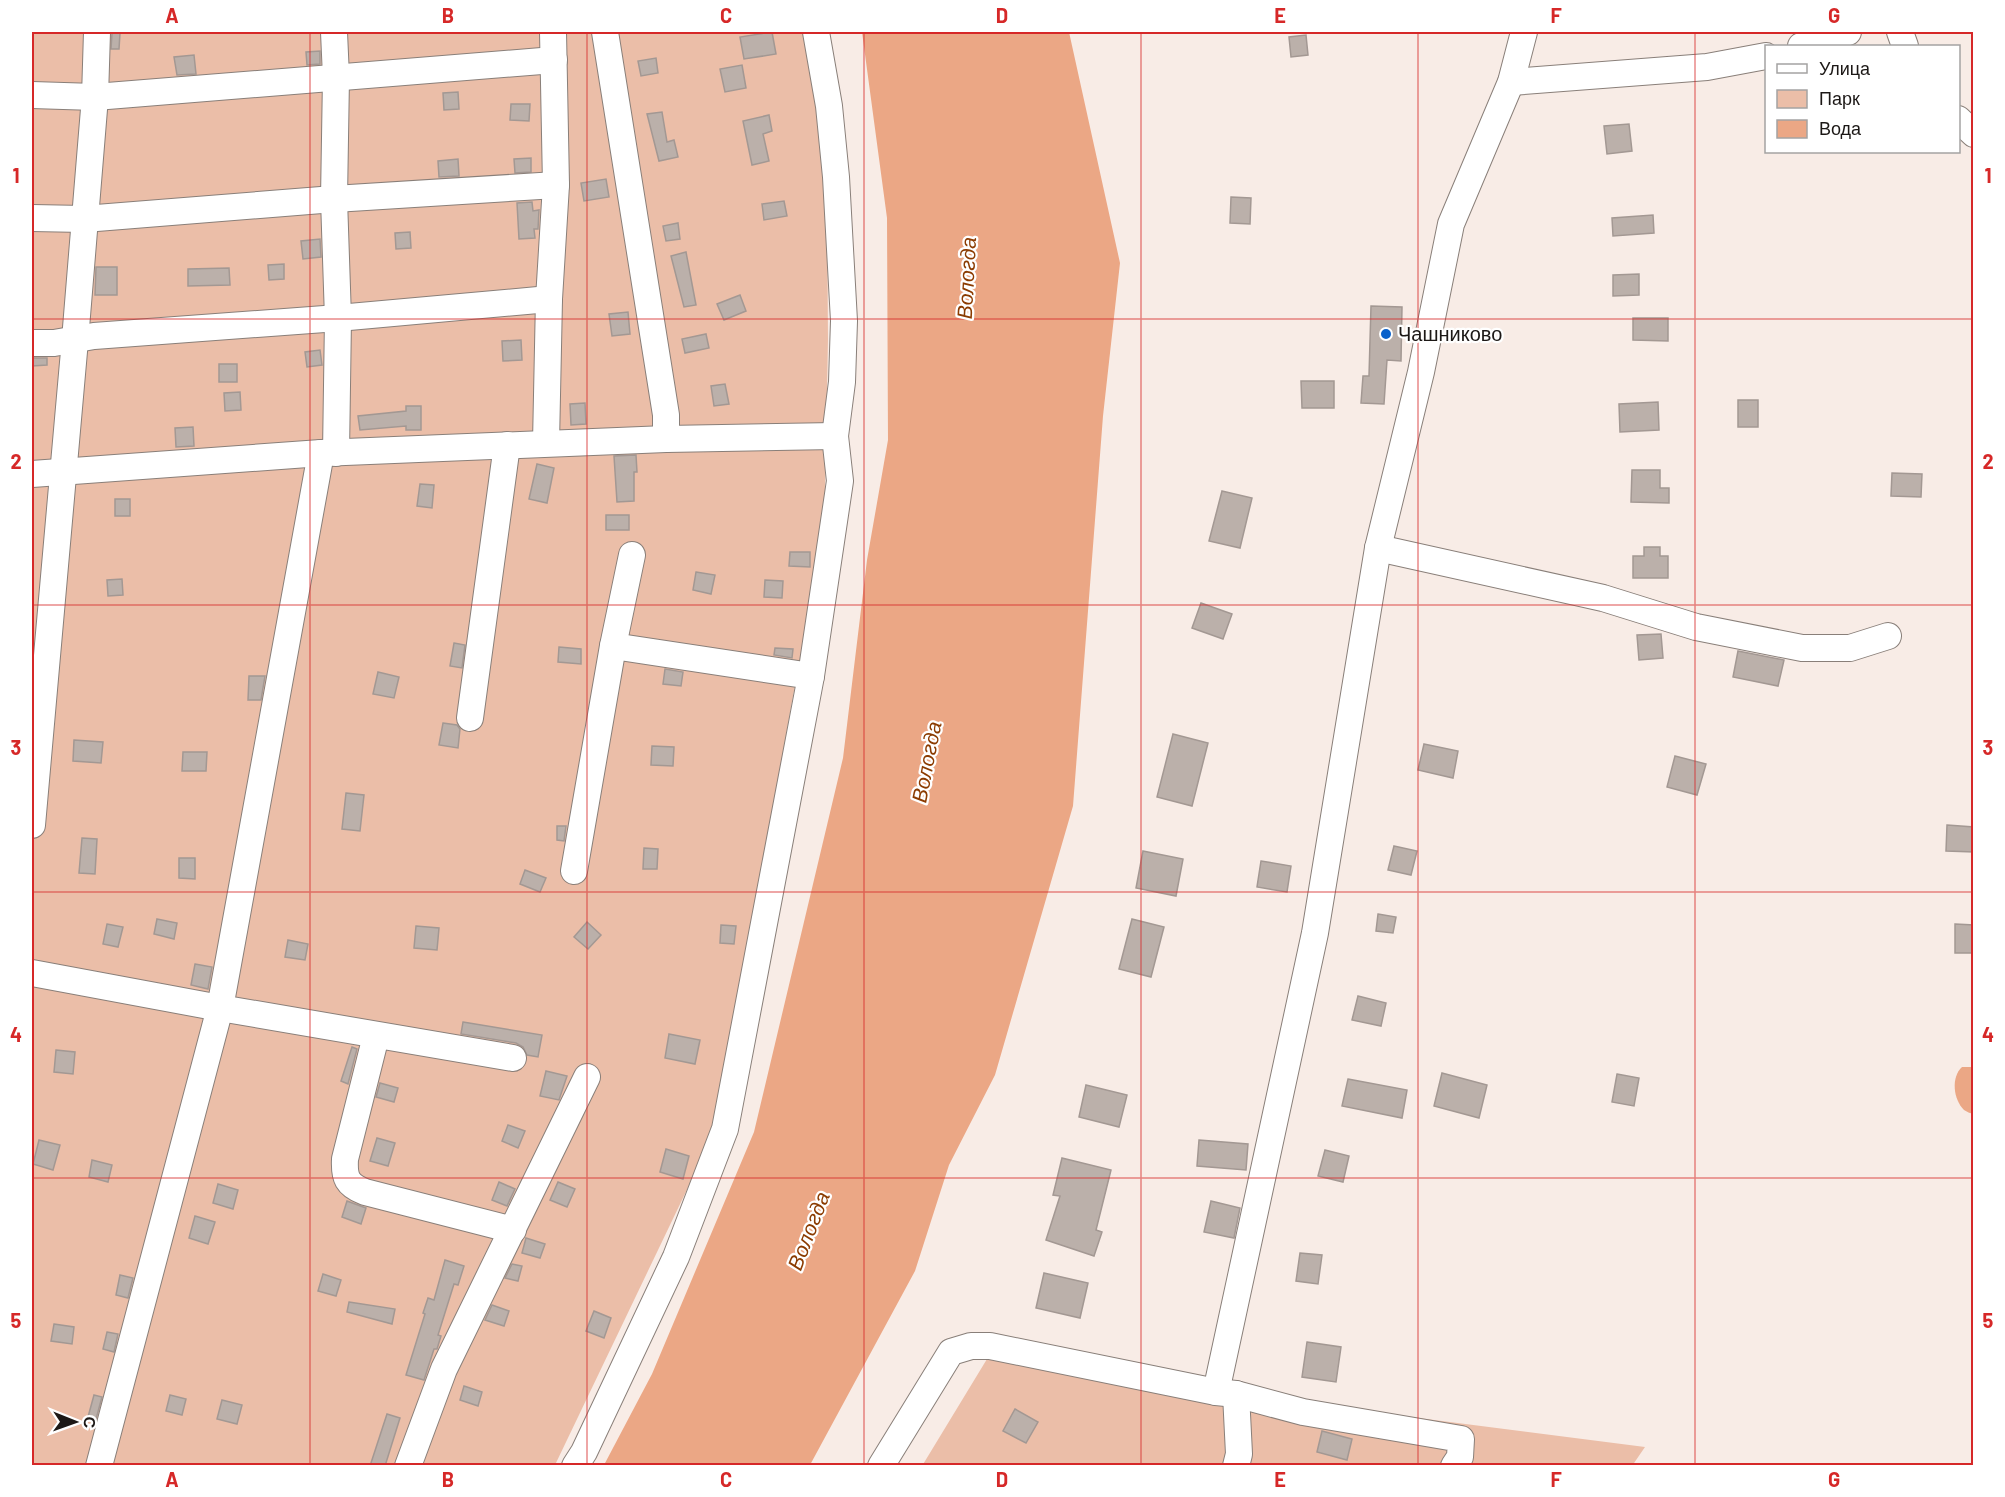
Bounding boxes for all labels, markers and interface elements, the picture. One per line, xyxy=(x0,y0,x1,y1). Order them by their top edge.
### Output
text: A xyxy=(165,3,179,27)
text: B xyxy=(442,3,454,27)
text: C xyxy=(720,3,732,27)
text: D xyxy=(996,3,1008,27)
text: E xyxy=(1274,3,1286,27)
text: F xyxy=(1550,3,1562,27)
text: G xyxy=(1828,3,1840,27)
legend xyxy=(1765,45,1960,153)
text: Улица xyxy=(1819,57,1871,79)
text: Парк xyxy=(1819,87,1860,109)
text: Вода xyxy=(1819,117,1862,139)
text: 1 xyxy=(12,163,20,187)
text: 1 xyxy=(1984,163,1992,187)
water label: Вологда xyxy=(951,236,980,320)
place label: Чашниково xyxy=(1398,321,1502,345)
marker: Чашниково xyxy=(1379,327,1393,341)
text: 2 xyxy=(10,449,22,473)
text: 2 xyxy=(1982,449,1994,473)
water label: Вологда xyxy=(905,719,946,804)
text: 3 xyxy=(11,735,21,759)
text: 3 xyxy=(1983,735,1993,759)
text: 4 xyxy=(10,1022,22,1046)
text: 4 xyxy=(1982,1022,1994,1046)
water label: Вологда xyxy=(781,1188,834,1273)
text: 5 xyxy=(11,1308,22,1332)
text: 5 xyxy=(1983,1308,1994,1332)
north arrow xyxy=(45,1392,105,1452)
text: С xyxy=(81,1416,100,1429)
text: A xyxy=(165,1467,179,1491)
text: B xyxy=(442,1467,454,1491)
text: C xyxy=(720,1467,732,1491)
text: D xyxy=(996,1467,1008,1491)
text: E xyxy=(1274,1467,1286,1491)
text: F xyxy=(1550,1467,1562,1491)
text: G xyxy=(1828,1467,1840,1491)

